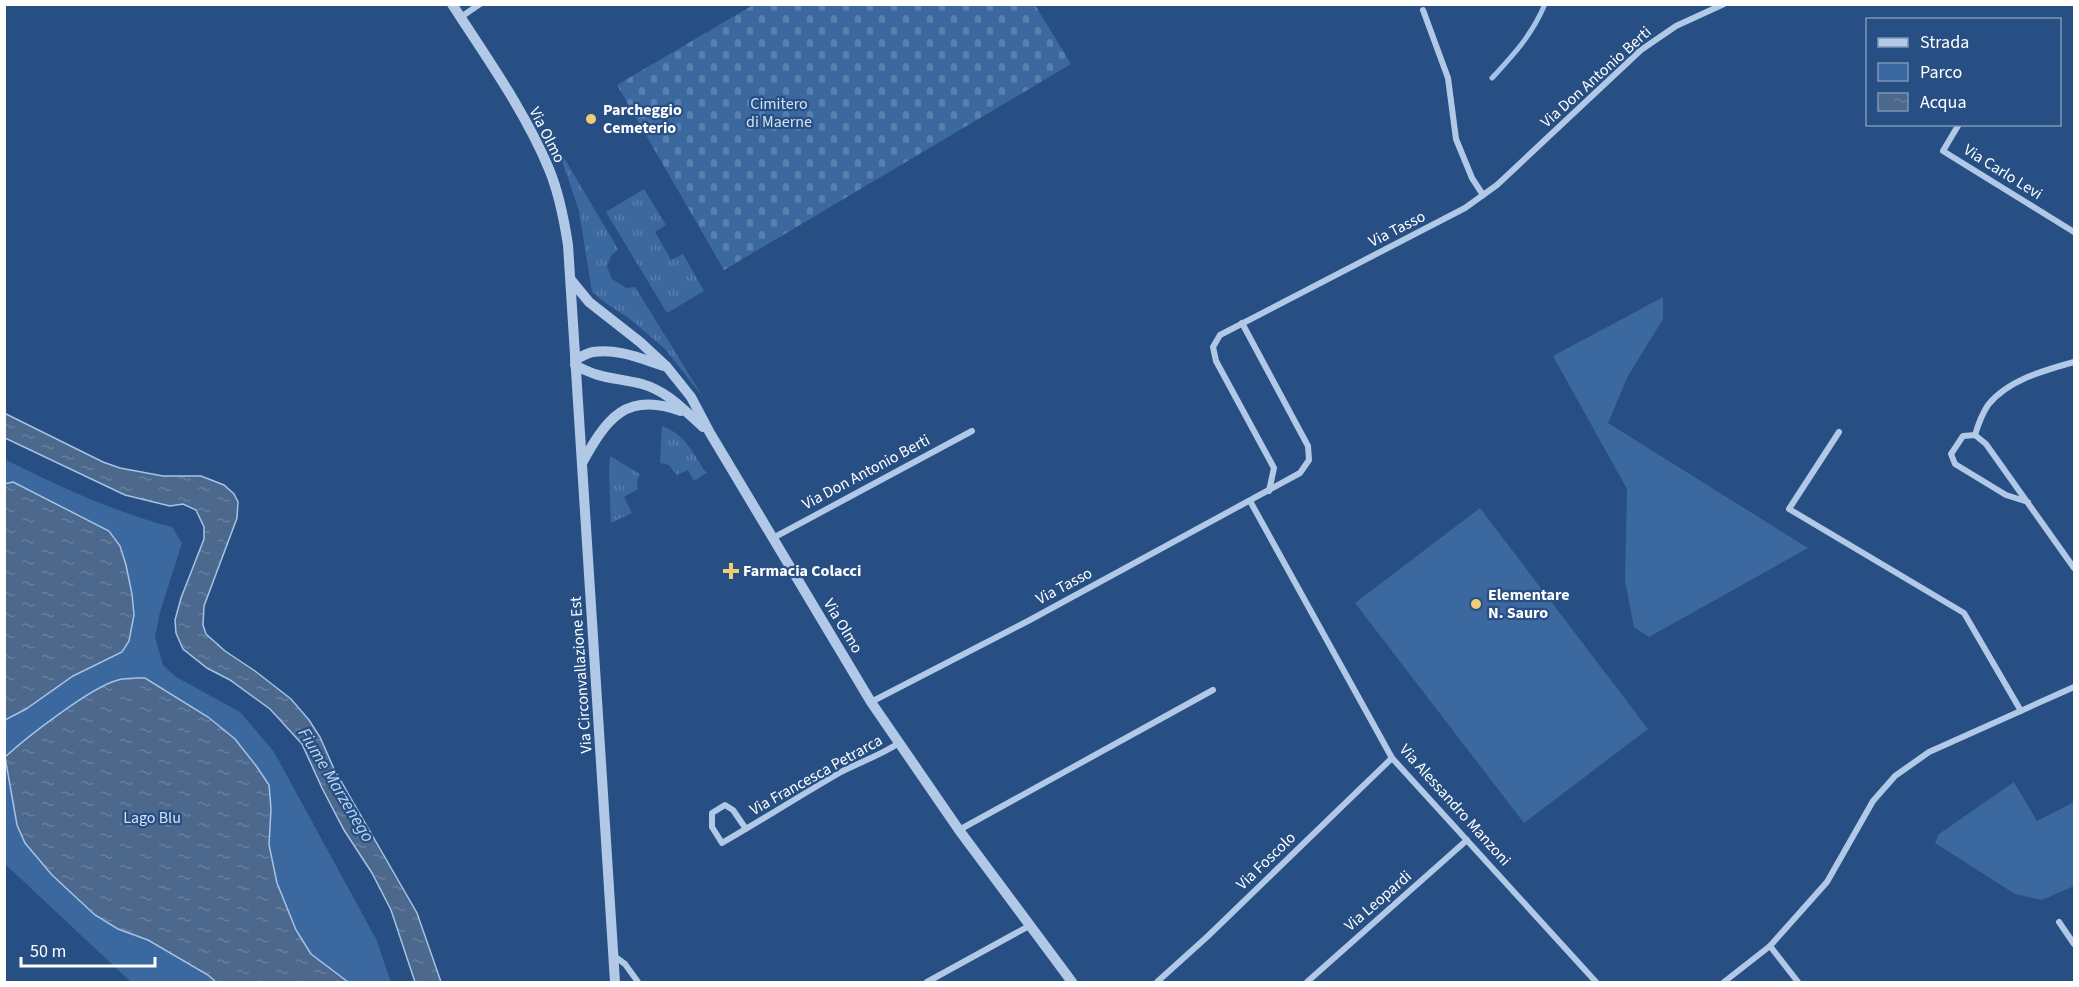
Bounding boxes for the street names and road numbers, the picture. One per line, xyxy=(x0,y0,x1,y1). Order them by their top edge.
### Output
street label: Via Don Antonio Berti xyxy=(1536,21,1656,133)
street label: Via Olmo xyxy=(524,103,570,167)
street label: Via Carlo Levi xyxy=(1959,139,2047,205)
street label: Via Tasso xyxy=(1365,205,1429,253)
street label: Via Don Antonio Berti xyxy=(798,429,934,515)
street label: Via Tasso xyxy=(1032,562,1096,610)
street label: Via Circonvallazione Est xyxy=(565,595,597,754)
street label: Via Olmo xyxy=(818,595,868,657)
street label: Via Francesca Petrarca xyxy=(746,729,886,821)
street label: Via Alessandro Manzoni xyxy=(1394,739,1516,871)
street label: Via Foscolo xyxy=(1231,827,1301,895)
street label: Via Leopardi xyxy=(1340,866,1416,936)

